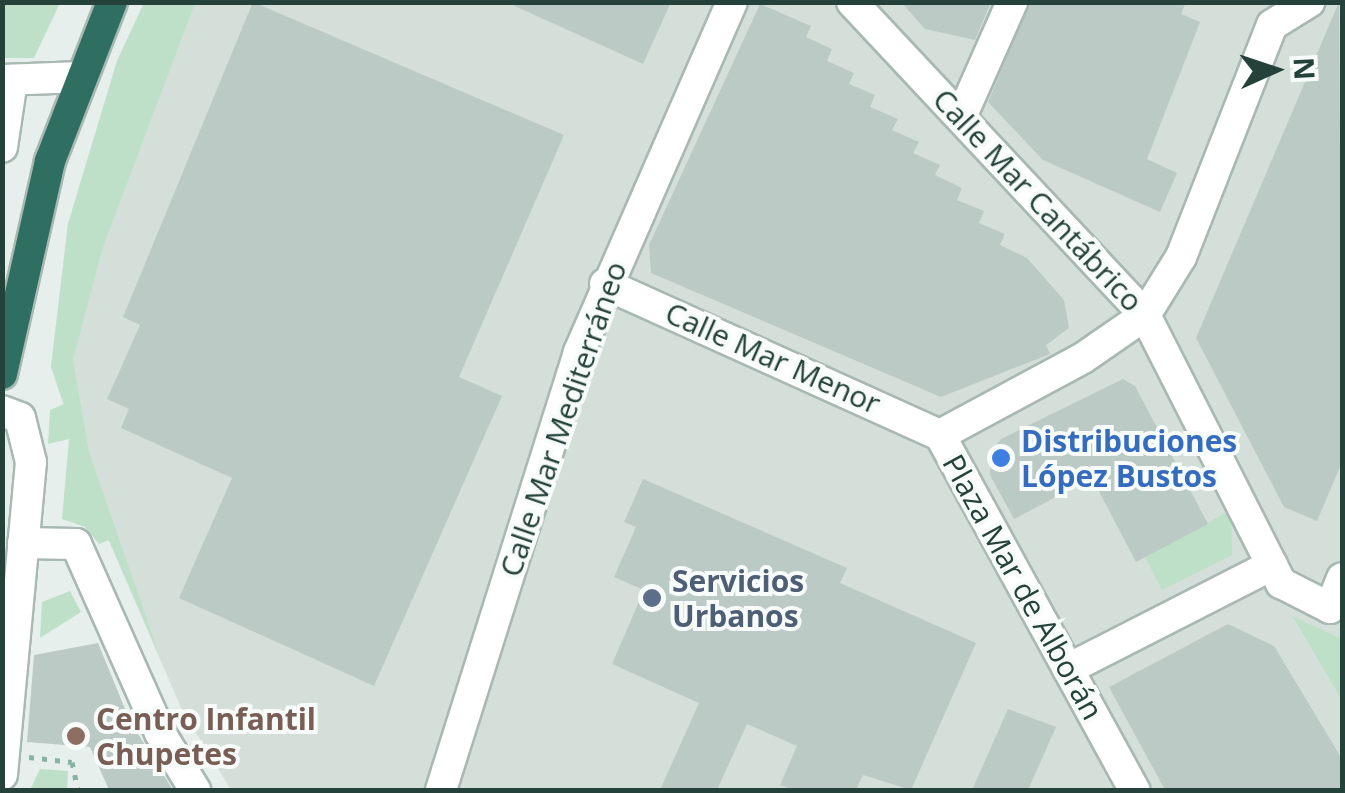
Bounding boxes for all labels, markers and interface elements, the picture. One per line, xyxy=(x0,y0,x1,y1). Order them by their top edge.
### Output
north arrow xyxy=(1225,20,1325,120)
text: N xyxy=(1285,56,1325,81)
street label: Calle Mar Cantábrico xyxy=(926,81,1150,319)
street label: Calle Mar Mediterráneo xyxy=(492,257,634,581)
street label: Calle Mar Menor xyxy=(660,294,886,422)
place label: Distribuciones López Bustos xyxy=(1021,423,1237,494)
marker: Distribuciones López Bustos xyxy=(990,447,1012,469)
street label: Plaza Mar de Alborán xyxy=(935,448,1111,726)
place label: Servicios Urbanos xyxy=(672,563,804,634)
marker: Servicios Urbanos xyxy=(641,587,663,609)
place label: Centro Infantil Chupetes xyxy=(96,701,316,772)
marker: Centro Infantil Chupetes xyxy=(65,725,87,747)

